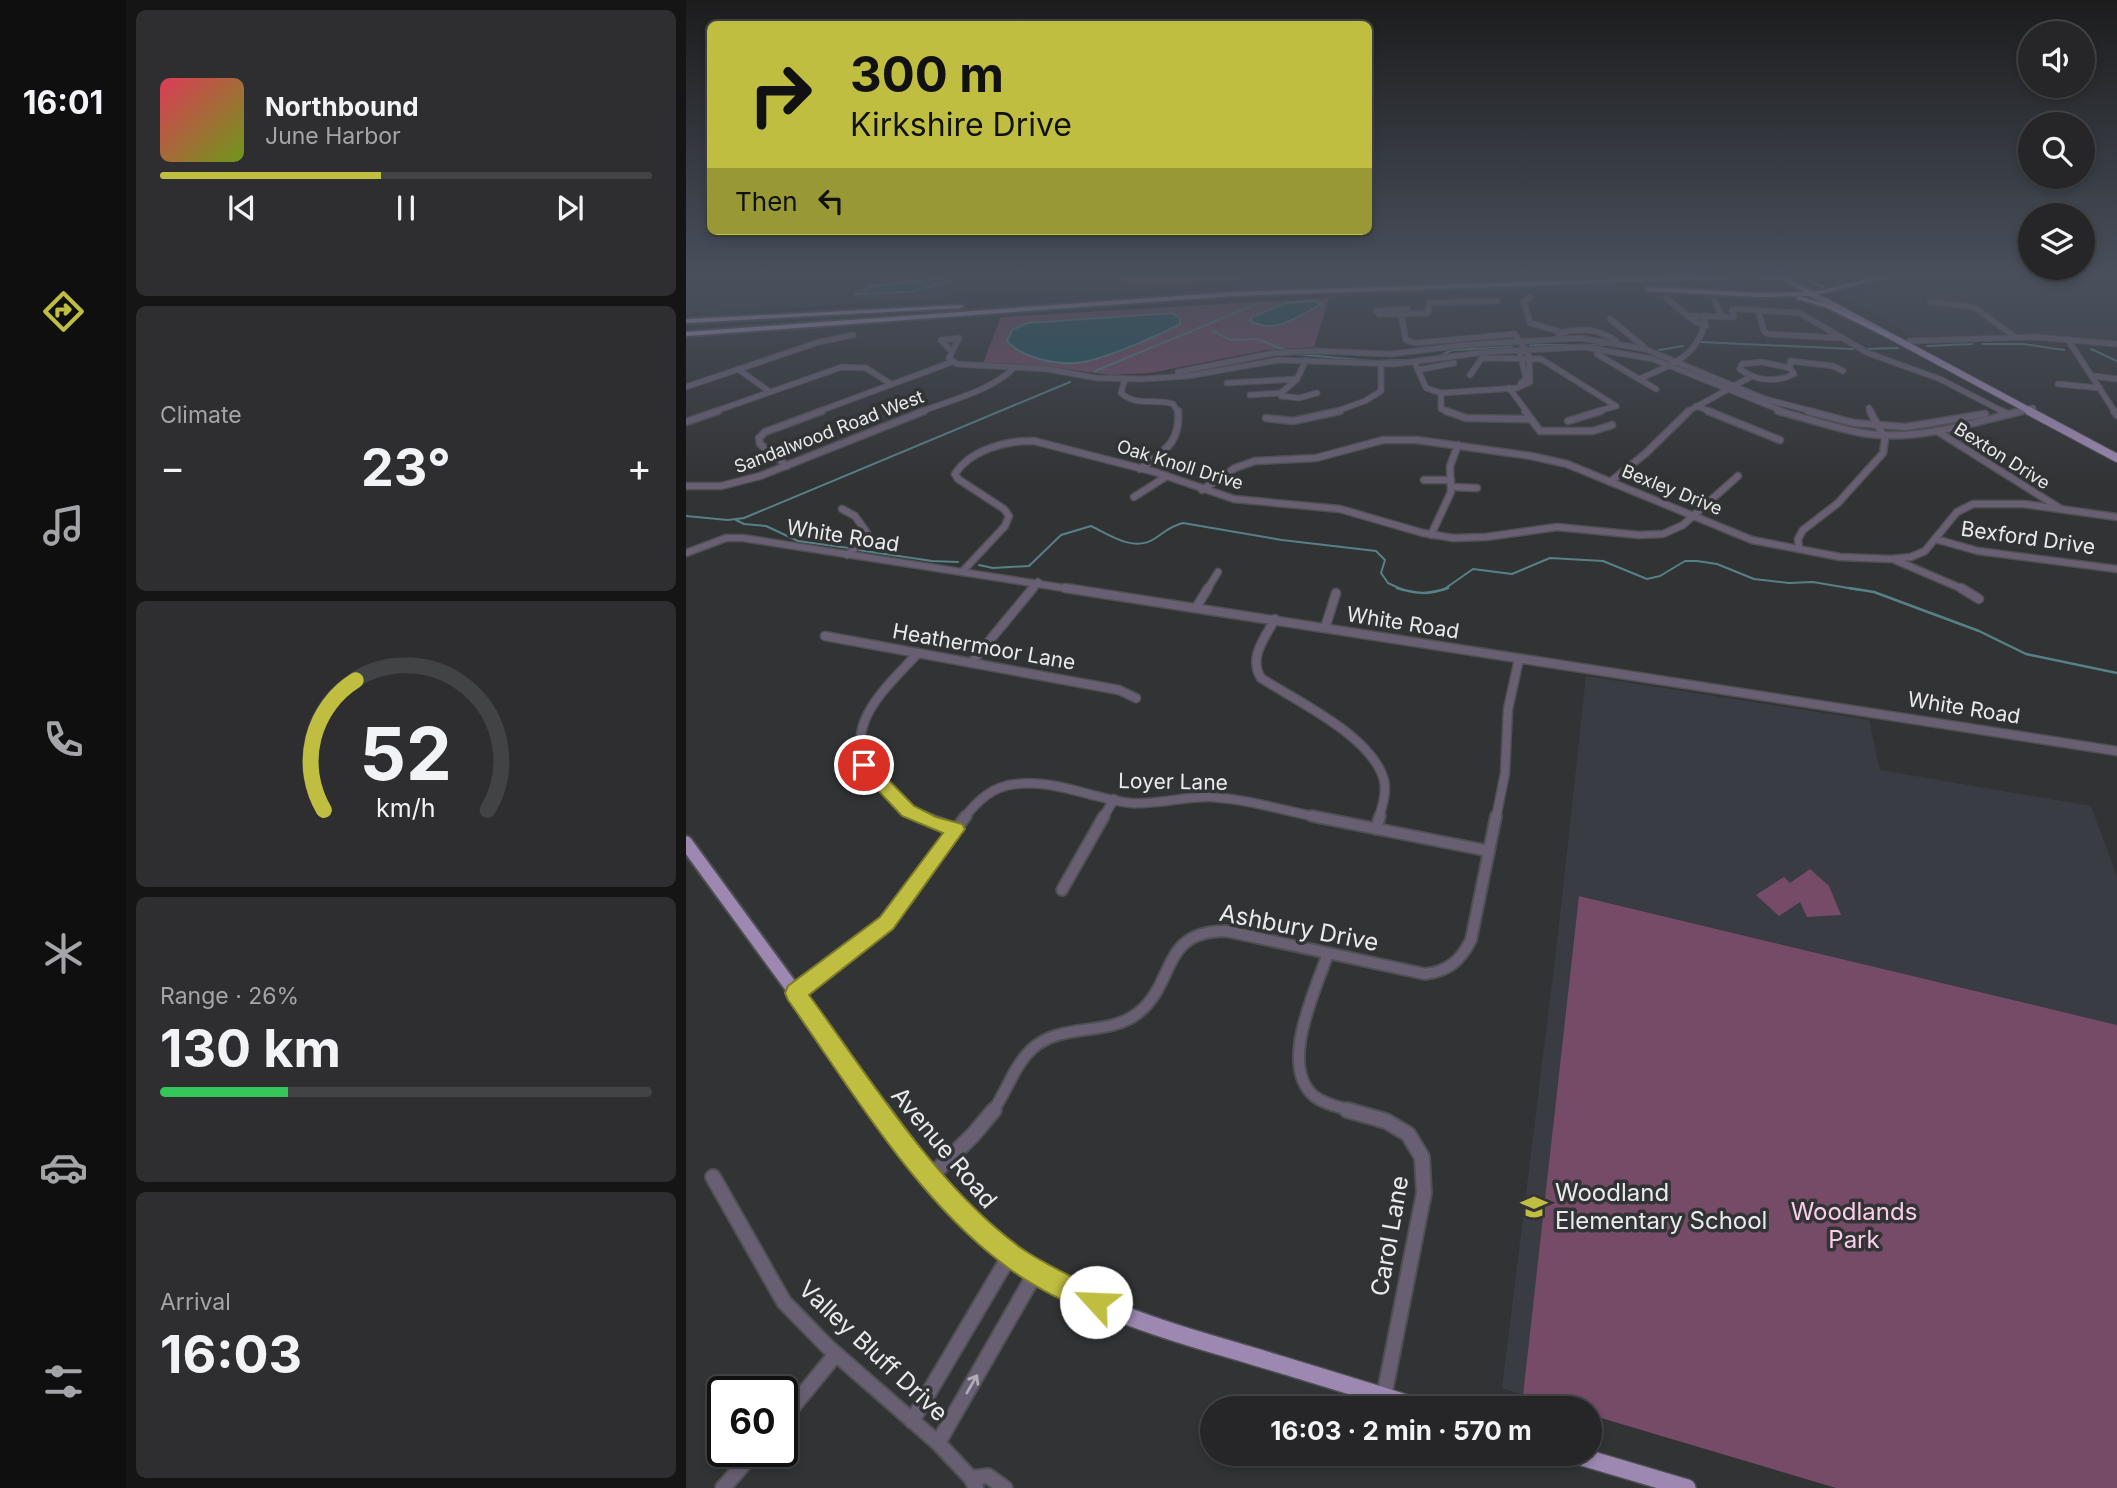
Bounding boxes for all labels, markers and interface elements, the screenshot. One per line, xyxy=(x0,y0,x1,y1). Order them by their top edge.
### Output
map controls xyxy=(2018,21,2095,280)
button: sound xyxy=(2018,21,2095,98)
text: 300 m xyxy=(850,45,1004,104)
icon: right xyxy=(735,49,826,140)
text: 16:01 xyxy=(23,83,103,122)
text: Northbound xyxy=(265,91,419,122)
text: Kirkshire Drive xyxy=(850,105,1072,144)
button: search xyxy=(2018,112,2095,189)
text: June Harbor xyxy=(265,122,401,150)
icon: left xyxy=(812,182,850,220)
text: Then xyxy=(735,186,798,217)
icon: previous xyxy=(223,189,261,227)
icon: pause xyxy=(387,189,425,227)
icon: next xyxy=(551,189,589,227)
button: layers xyxy=(2018,203,2095,280)
icon: directions xyxy=(39,287,88,336)
street label: Sandalwood Road West xyxy=(731,386,927,477)
text: Climate xyxy=(160,401,242,429)
street label: Bexton Drive xyxy=(1951,418,2054,493)
street label: Oak Knoll Drive xyxy=(1115,435,1246,494)
text: 23° xyxy=(361,436,451,499)
text: − xyxy=(160,444,185,490)
text: + xyxy=(627,444,652,490)
street label: Bexley Drive xyxy=(1619,460,1725,519)
icon: music xyxy=(39,501,88,550)
street label: White Road xyxy=(785,514,901,557)
street label: Bexford Drive xyxy=(1959,516,2097,559)
street label: White Road xyxy=(1345,601,1461,644)
street label: Heathermoor Lane xyxy=(891,618,1078,675)
street label: White Road xyxy=(1906,686,2022,729)
text: 52 xyxy=(360,709,452,798)
icon: phone xyxy=(39,715,88,764)
pin xyxy=(834,735,894,795)
icon: arrive xyxy=(845,746,883,784)
street label: Loyer Lane xyxy=(1118,768,1228,795)
text: km/h xyxy=(376,793,436,823)
street label: Ashbury Drive xyxy=(1217,898,1381,957)
icon: climate xyxy=(39,929,88,978)
text: Range · 26% xyxy=(160,982,299,1010)
text: 130 km xyxy=(160,1017,341,1080)
street label: Avenue Road xyxy=(885,1081,1003,1214)
icon: car xyxy=(39,1143,88,1192)
street label: Carol Lane xyxy=(1365,1173,1414,1298)
place label: Woodland Elementary School xyxy=(1555,1178,1767,1235)
school or university icon: Woodland Elementary School xyxy=(1519,1192,1549,1222)
park label: Woodlands Park xyxy=(1791,1197,1917,1254)
position arrow xyxy=(1059,1265,1133,1339)
street label: Valley Bluff Drive xyxy=(793,1274,954,1427)
text: Arrival xyxy=(160,1288,231,1316)
text: 16:03 xyxy=(160,1323,302,1386)
icon: filters xyxy=(39,1357,88,1406)
one-way arrow xyxy=(965,1374,979,1394)
speed limit sign: 60 xyxy=(707,1376,798,1467)
text: 16:03 · 2 min · 570 m xyxy=(1270,1415,1532,1446)

